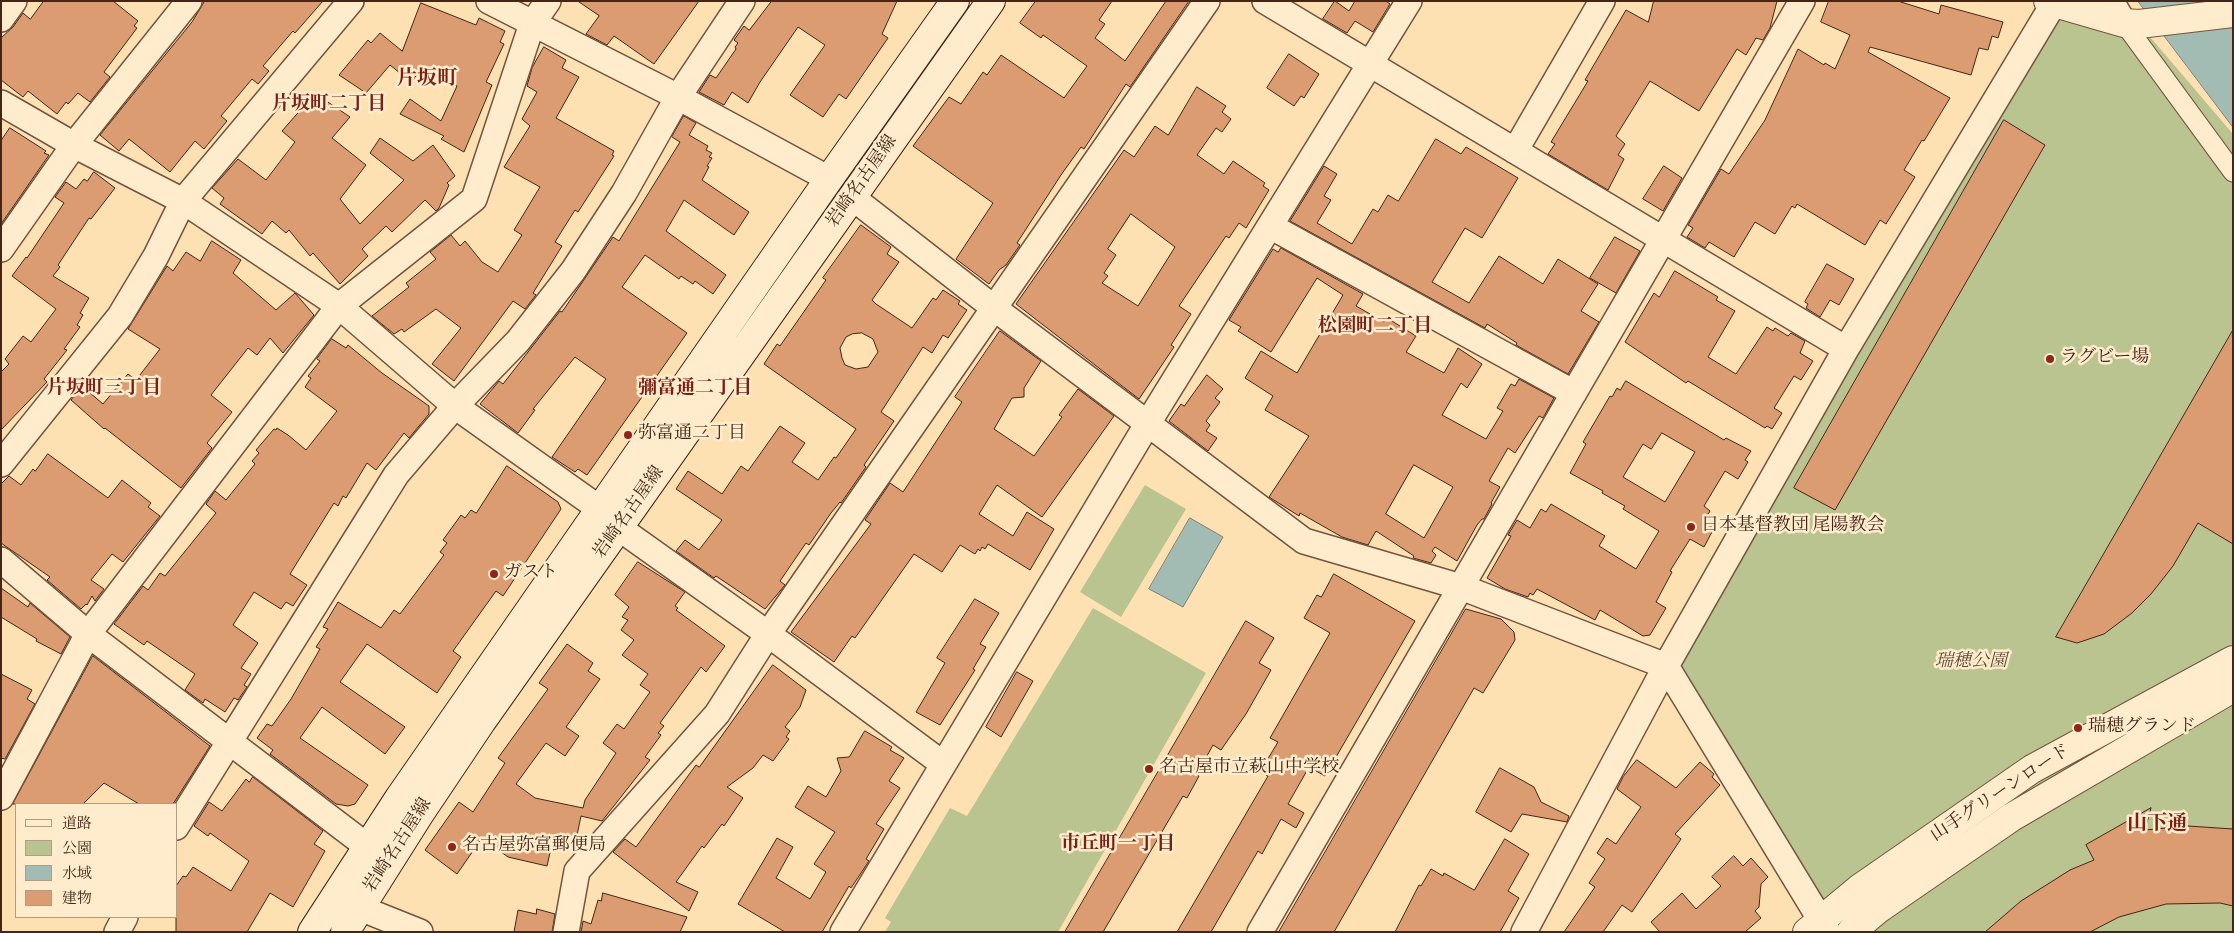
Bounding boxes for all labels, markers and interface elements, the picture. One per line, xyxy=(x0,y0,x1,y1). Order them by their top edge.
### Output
district label: 片坂町 xyxy=(397,68,457,92)
district label: 片坂町二丁目 xyxy=(272,95,386,117)
street label: 岩崎名古屋線 xyxy=(823,132,903,232)
district label: 松園町二丁目 xyxy=(1318,317,1432,339)
place label: ラグビー場 xyxy=(2060,348,2149,370)
marker: ラグビー場 xyxy=(2044,353,2056,365)
district label: 片坂町三丁目 xyxy=(47,379,161,401)
district label: 彌富通二丁目 xyxy=(638,379,752,401)
place label: 弥富通二丁目 xyxy=(638,424,746,446)
marker: 弥富通二丁目 xyxy=(622,429,634,441)
street label: 岩崎名古屋線 xyxy=(590,463,670,563)
place label: 日本基督教団 尾陽教会 xyxy=(1701,516,1885,538)
marker: 日本基督教団 尾陽教会 xyxy=(1685,521,1697,533)
place label: ガスト xyxy=(504,563,558,585)
marker: ガスト xyxy=(488,568,500,580)
park label: 瑞穂公園 xyxy=(1935,652,2007,674)
place label: 瑞穂グランド xyxy=(2088,717,2196,739)
marker: 瑞穂グランド xyxy=(2072,722,2084,734)
street label: 山手グリーンロード xyxy=(1927,741,2075,847)
place label: 名古屋市立萩山中学校 xyxy=(1159,758,1339,780)
marker: 名古屋市立萩山中学校 xyxy=(1143,763,1155,775)
street label: 岩崎名古屋線 xyxy=(361,795,437,897)
legend xyxy=(15,803,178,918)
district label: 山下通 xyxy=(2127,813,2187,837)
text: 道路 xyxy=(62,814,92,835)
district label: 市丘町一丁目 xyxy=(1061,835,1175,857)
place label: 名古屋弥富郵便局 xyxy=(462,836,606,858)
text: 公園 xyxy=(62,839,92,860)
marker: 名古屋弥富郵便局 xyxy=(446,841,458,853)
text: 水域 xyxy=(62,864,92,885)
text: 建物 xyxy=(62,889,92,910)

